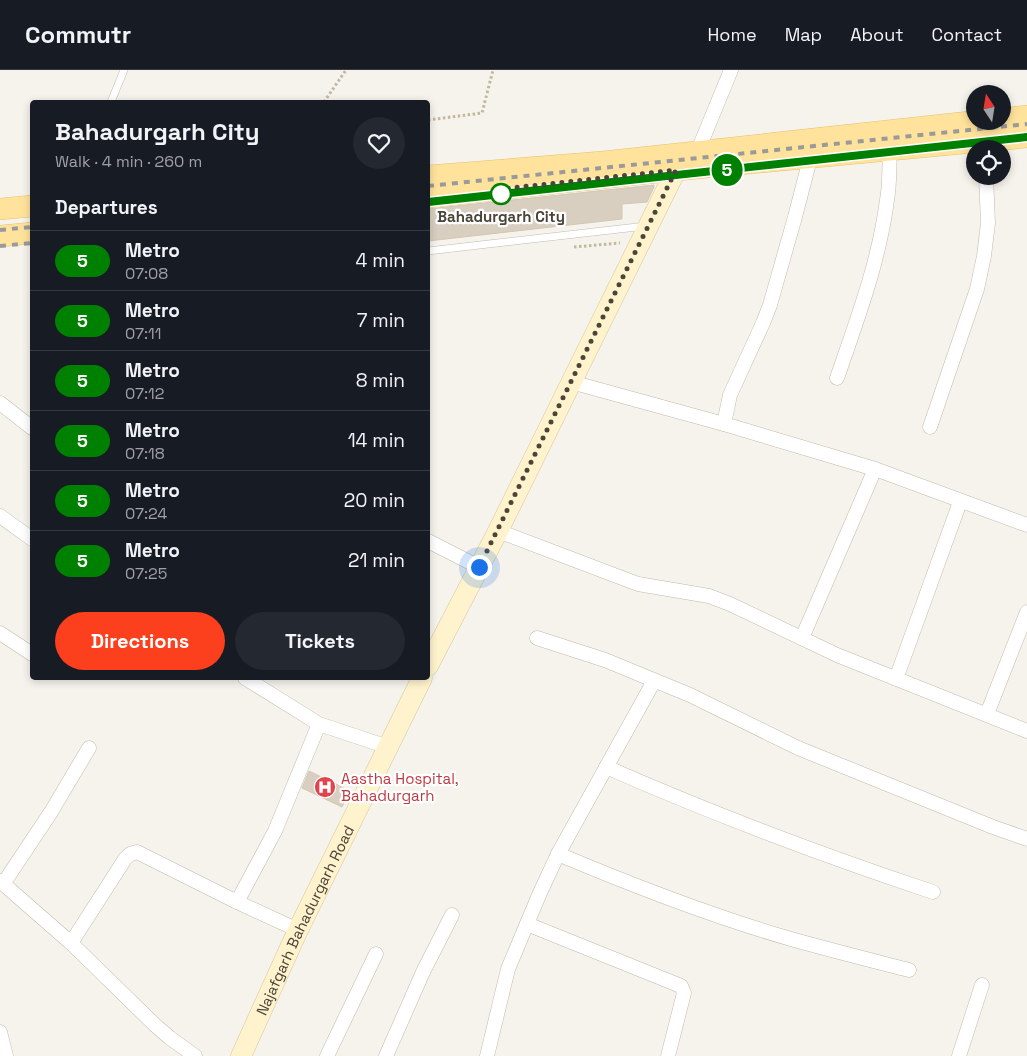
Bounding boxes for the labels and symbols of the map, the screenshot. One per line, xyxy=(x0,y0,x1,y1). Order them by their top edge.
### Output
north arrow xyxy=(966,85,1011,130)
line badge: 5 xyxy=(711,154,743,186)
marker: Bahadurgarh City xyxy=(490,183,512,205)
place label: Bahadurgarh City xyxy=(437,207,565,226)
your location xyxy=(467,555,492,580)
place label: Aastha Hospital, Bahadurgarh xyxy=(341,769,459,805)
hospital icon: Aastha Hospital, Bahadurgarh xyxy=(313,775,337,799)
street label: Najafgarh Bahadurgarh Road xyxy=(251,822,358,1018)

